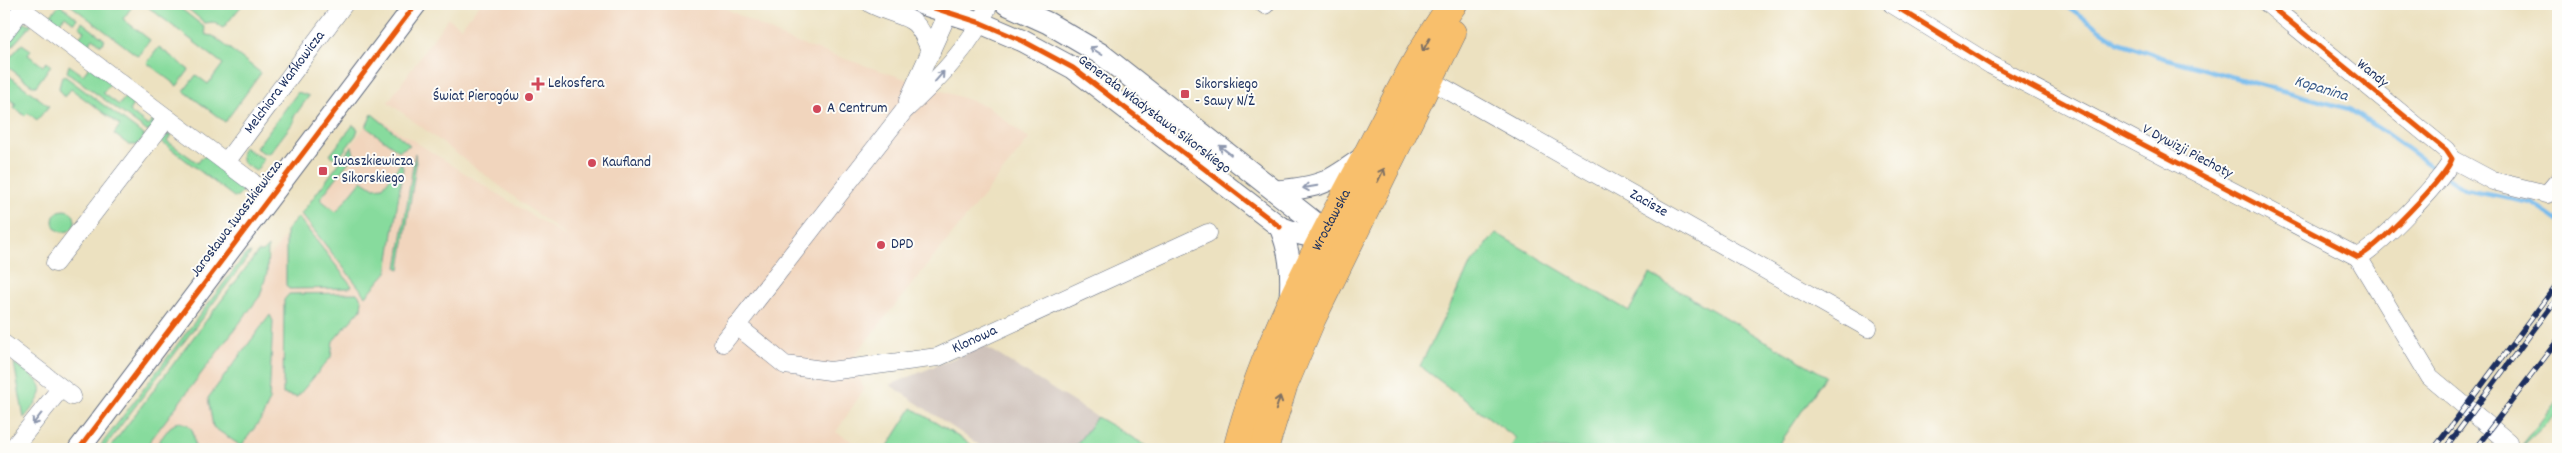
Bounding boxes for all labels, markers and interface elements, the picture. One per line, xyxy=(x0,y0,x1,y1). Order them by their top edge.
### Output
street label: Melchiora Wańkowicza xyxy=(239,26,332,139)
one-way arrow xyxy=(1421,37,1431,51)
one-way arrow xyxy=(1090,46,1104,56)
street label: Generała Władysława Sikorskiego xyxy=(1073,50,1236,180)
street label: Wandy xyxy=(2351,54,2394,94)
one-way arrow xyxy=(933,70,944,83)
water label: Kopanina xyxy=(2292,70,2352,108)
place label: Lekosfera xyxy=(548,73,605,95)
place label: Sikorskiego - Sawy N/Ż xyxy=(1195,74,1258,113)
marker: Lekosfera xyxy=(532,78,544,90)
place label: Świat Pierogów xyxy=(433,86,519,108)
marker: Sikorskiego - Sawy N/Ż xyxy=(1179,88,1191,100)
marker: Świat Pierogów xyxy=(523,91,535,103)
place label: A Centrum xyxy=(827,98,887,120)
marker: A Centrum xyxy=(811,103,823,115)
street label: V Dywizji Piechoty xyxy=(2138,119,2237,186)
one-way arrow xyxy=(1219,145,1232,156)
place label: Iwaszkiewicza - Sikorskiego xyxy=(333,151,414,190)
place label: Kaufland xyxy=(602,152,651,174)
street label: Jarosława Iwaszkiewicza xyxy=(185,155,289,282)
marker: Kaufland xyxy=(586,157,598,169)
marker: Iwaszkiewicza - Sikorskiego xyxy=(317,165,329,177)
one-way arrow xyxy=(1377,168,1386,183)
one-way arrow xyxy=(1302,183,1318,193)
street label: Zacisze xyxy=(1625,184,1672,224)
street label: Wrocławska xyxy=(1307,185,1358,255)
place label: DPD xyxy=(891,234,914,256)
marker: DPD xyxy=(875,239,887,251)
street label: Klonowa xyxy=(949,320,1002,360)
one-way arrow xyxy=(1274,395,1283,411)
one-way arrow xyxy=(32,412,42,426)

